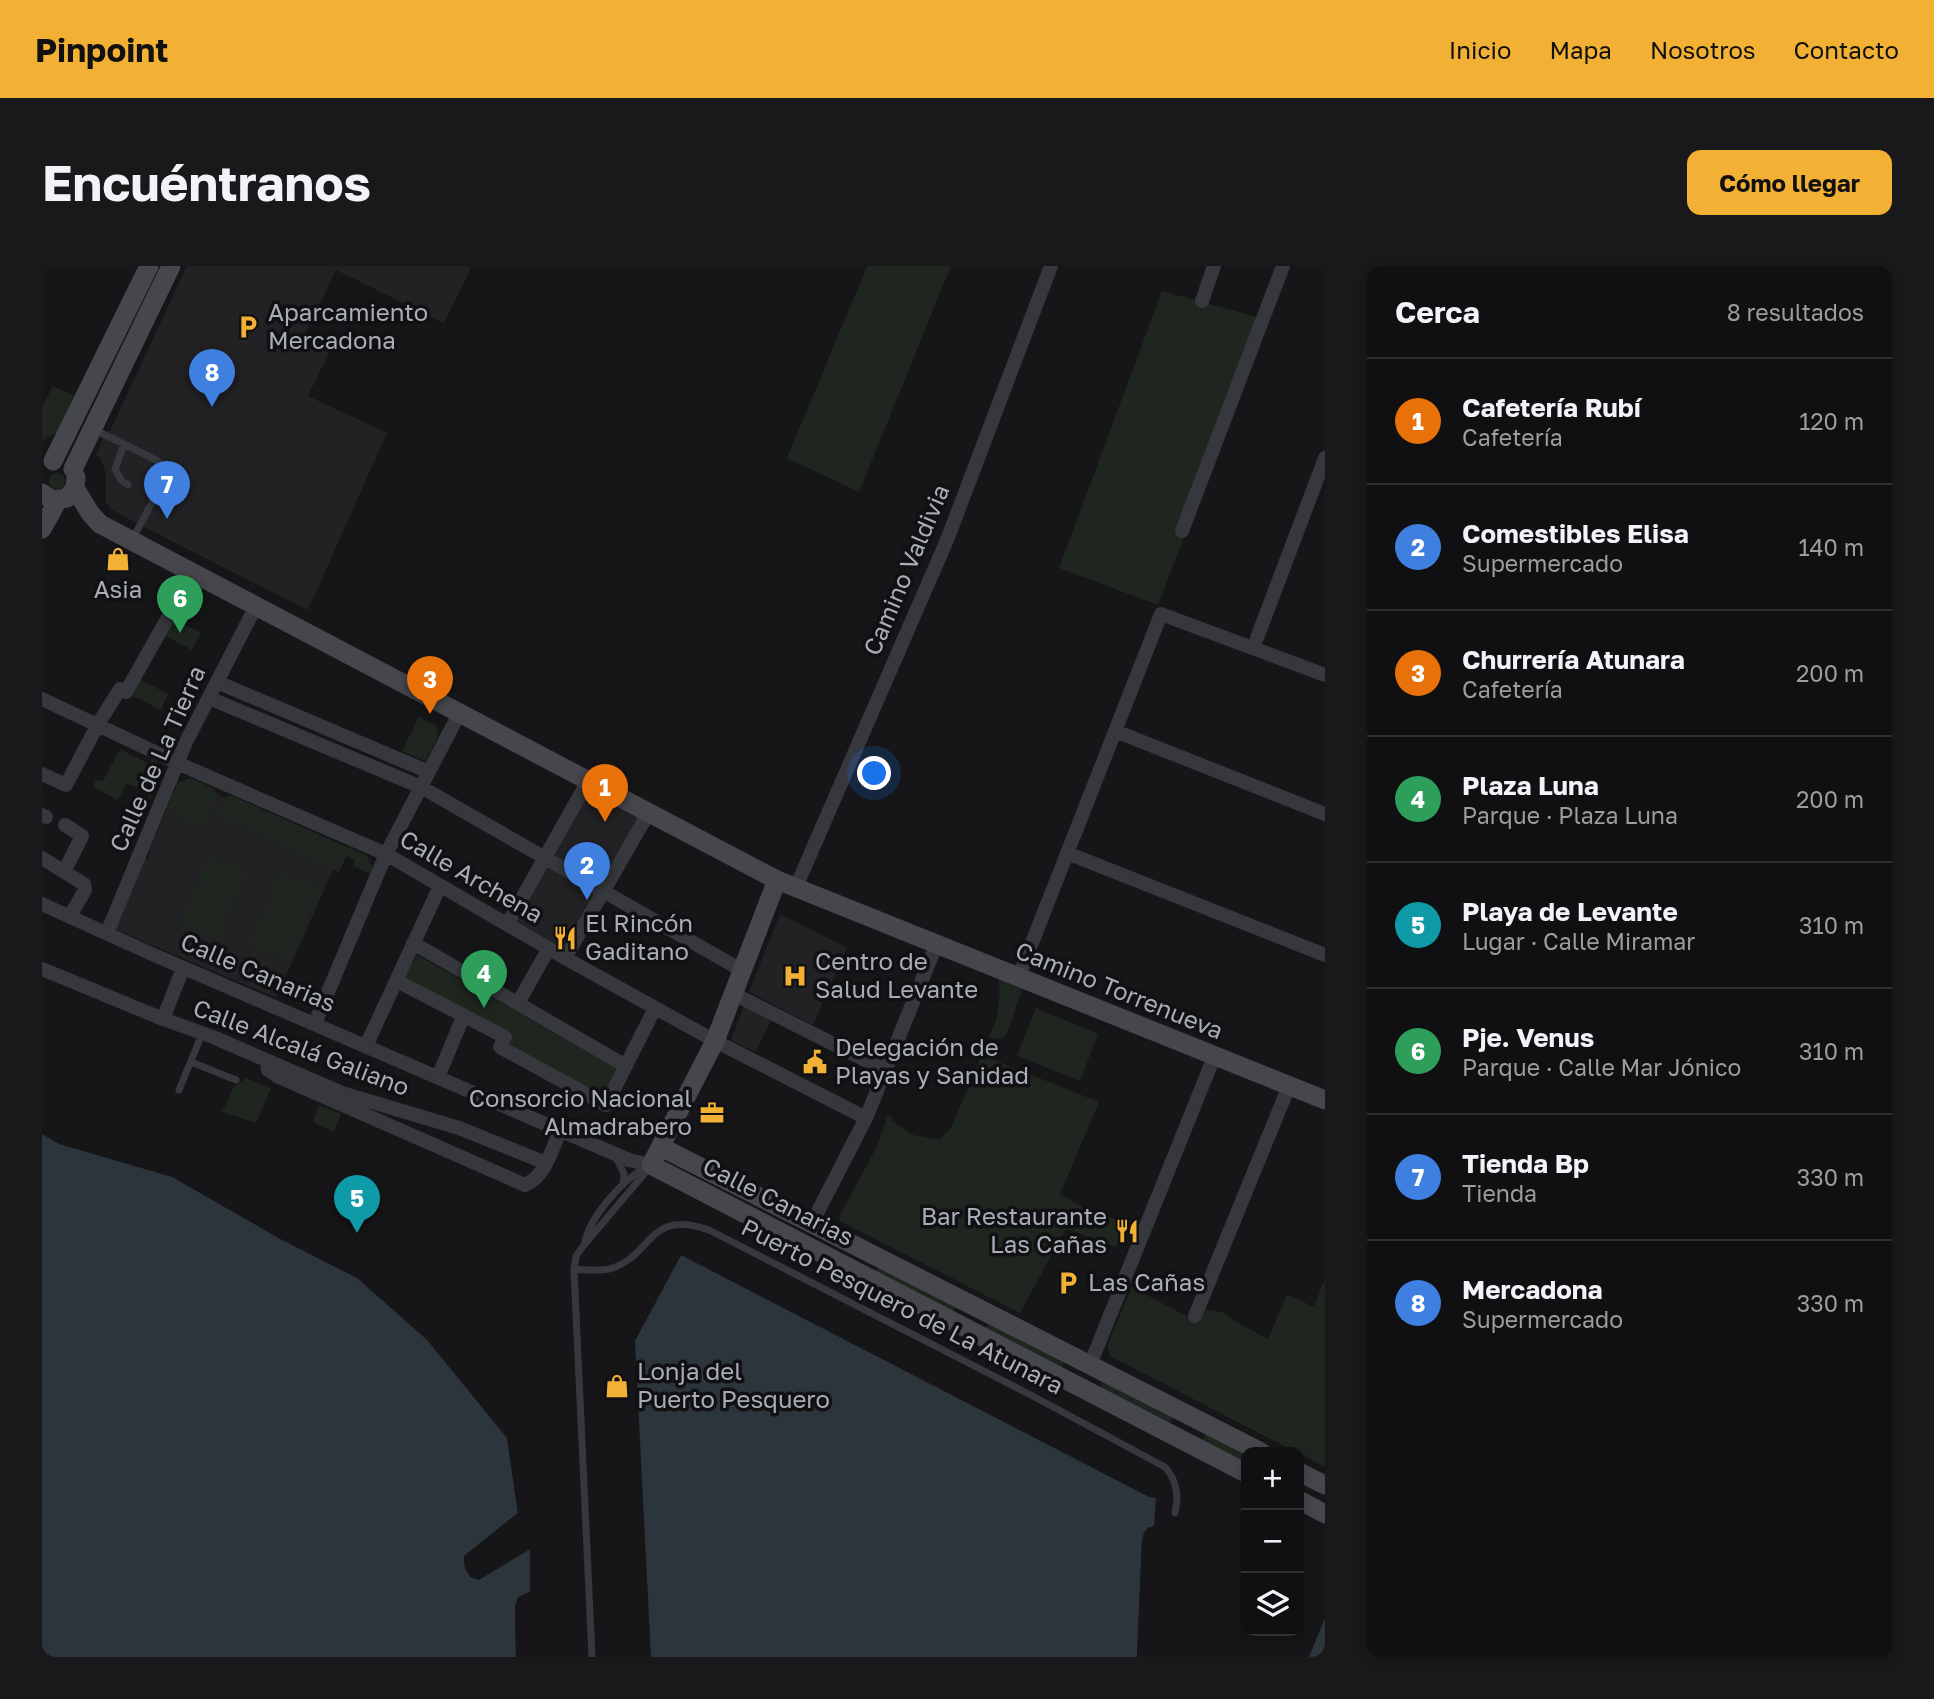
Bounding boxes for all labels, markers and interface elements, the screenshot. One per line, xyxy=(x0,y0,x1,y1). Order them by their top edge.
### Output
text: Pinpoint xyxy=(35,30,168,69)
text: Inicio xyxy=(1449,35,1511,64)
text: Mapa xyxy=(1549,35,1612,64)
text: Nosotros xyxy=(1650,35,1756,64)
text: Contacto xyxy=(1794,35,1899,64)
button: Cómo llegar xyxy=(1687,150,1892,215)
text: Encuéntranos xyxy=(42,153,371,212)
text: Cerca xyxy=(1395,294,1480,330)
place label: Aparcamiento Mercadona xyxy=(268,297,428,354)
text: 8 resultados xyxy=(1727,298,1864,326)
parking icon: Aparcamiento Mercadona xyxy=(234,313,262,341)
pin: 8 xyxy=(189,349,235,407)
text: Cafetería Rubí xyxy=(1462,392,1641,423)
text: 1 xyxy=(1412,407,1424,435)
text: 120 m xyxy=(1799,407,1864,435)
text: Cafetería xyxy=(1462,423,1563,451)
pin: 7 xyxy=(144,461,190,519)
street label: Camino Valdivia xyxy=(857,480,955,659)
text: Comestibles Elisa xyxy=(1462,518,1689,549)
text: 2 xyxy=(1411,533,1425,561)
text: 140 m xyxy=(1798,533,1864,561)
shop icon: Asia xyxy=(104,545,132,573)
text: Supermercado xyxy=(1462,549,1623,577)
place label: Asia xyxy=(94,574,142,603)
pin: 6 xyxy=(157,575,203,633)
text: Churrería Atunara xyxy=(1462,644,1685,675)
pin: 3 xyxy=(407,656,453,714)
text: 3 xyxy=(1411,659,1425,687)
text: 200 m xyxy=(1796,659,1864,687)
street label: Calle de La Tierra xyxy=(103,661,211,856)
text: Cafetería xyxy=(1462,675,1563,703)
your location xyxy=(857,756,891,790)
pin: 1 xyxy=(582,764,628,822)
text: Plaza Luna xyxy=(1462,770,1599,801)
text: 4 xyxy=(1411,785,1425,813)
text: 200 m xyxy=(1796,785,1864,813)
text: Parque · Plaza Luna xyxy=(1462,801,1678,829)
street label: Calle Archena xyxy=(395,823,548,928)
pin: 2 xyxy=(564,842,610,900)
text: Playa de Levante xyxy=(1462,896,1678,927)
place label: El Rincón Gaditano xyxy=(585,908,693,965)
text: 5 xyxy=(1411,911,1425,939)
text: 310 m xyxy=(1799,911,1864,939)
restaurant icon: El Rincón Gaditano xyxy=(551,924,579,952)
street label: Calle Canarias xyxy=(177,926,340,1017)
text: Lugar · Calle Miramar xyxy=(1462,927,1695,955)
street label: Camino Torrenueva xyxy=(1012,935,1228,1044)
place label: Centro de Salud Levante xyxy=(815,946,978,1003)
pin: 4 xyxy=(461,950,507,1008)
hospital icon: Centro de Salud Levante xyxy=(781,962,809,990)
street label: Calle Alcalá Galiano xyxy=(189,992,414,1101)
text: Pje. Venus xyxy=(1462,1022,1594,1053)
place label: Delegación de Playas y Sanidad xyxy=(835,1032,1029,1089)
text: 6 xyxy=(1411,1037,1425,1065)
text: 310 m xyxy=(1799,1037,1864,1065)
public building icon: Delegación de Playas y Sanidad xyxy=(801,1048,829,1076)
text: Parque · Calle Mar Jónico xyxy=(1462,1053,1741,1081)
place label: Consorcio Nacional Almadrabero xyxy=(469,1083,692,1140)
office icon: Consorcio Nacional Almadrabero xyxy=(698,1099,726,1127)
text: Tienda Bp xyxy=(1462,1148,1589,1179)
street label: Calle Canarias xyxy=(698,1150,859,1251)
text: 7 xyxy=(1412,1163,1424,1191)
text: 330 m xyxy=(1797,1163,1864,1191)
pin: 5 xyxy=(334,1175,380,1233)
text: Tienda xyxy=(1462,1179,1537,1207)
place label: Bar Restaurante Las Cañas xyxy=(921,1201,1107,1258)
street label: Puerto Pesquero de La Atunara xyxy=(737,1212,1068,1400)
restaurant icon: Bar Restaurante Las Cañas xyxy=(1113,1217,1141,1245)
place label: Las Cañas xyxy=(1088,1267,1205,1296)
parking icon: Las Cañas xyxy=(1054,1269,1082,1297)
text: Mercadona xyxy=(1462,1274,1603,1305)
text: 8 xyxy=(1411,1289,1425,1317)
text: 330 m xyxy=(1797,1289,1864,1317)
text: Supermercado xyxy=(1462,1305,1623,1333)
place label: Lonja del Puerto Pesquero xyxy=(637,1356,830,1413)
shop icon: Lonja del Puerto Pesquero xyxy=(603,1372,631,1400)
map controls xyxy=(1241,1447,1304,1636)
button: + xyxy=(1241,1447,1304,1510)
button: − xyxy=(1241,1510,1304,1573)
button: layers xyxy=(1241,1573,1304,1636)

